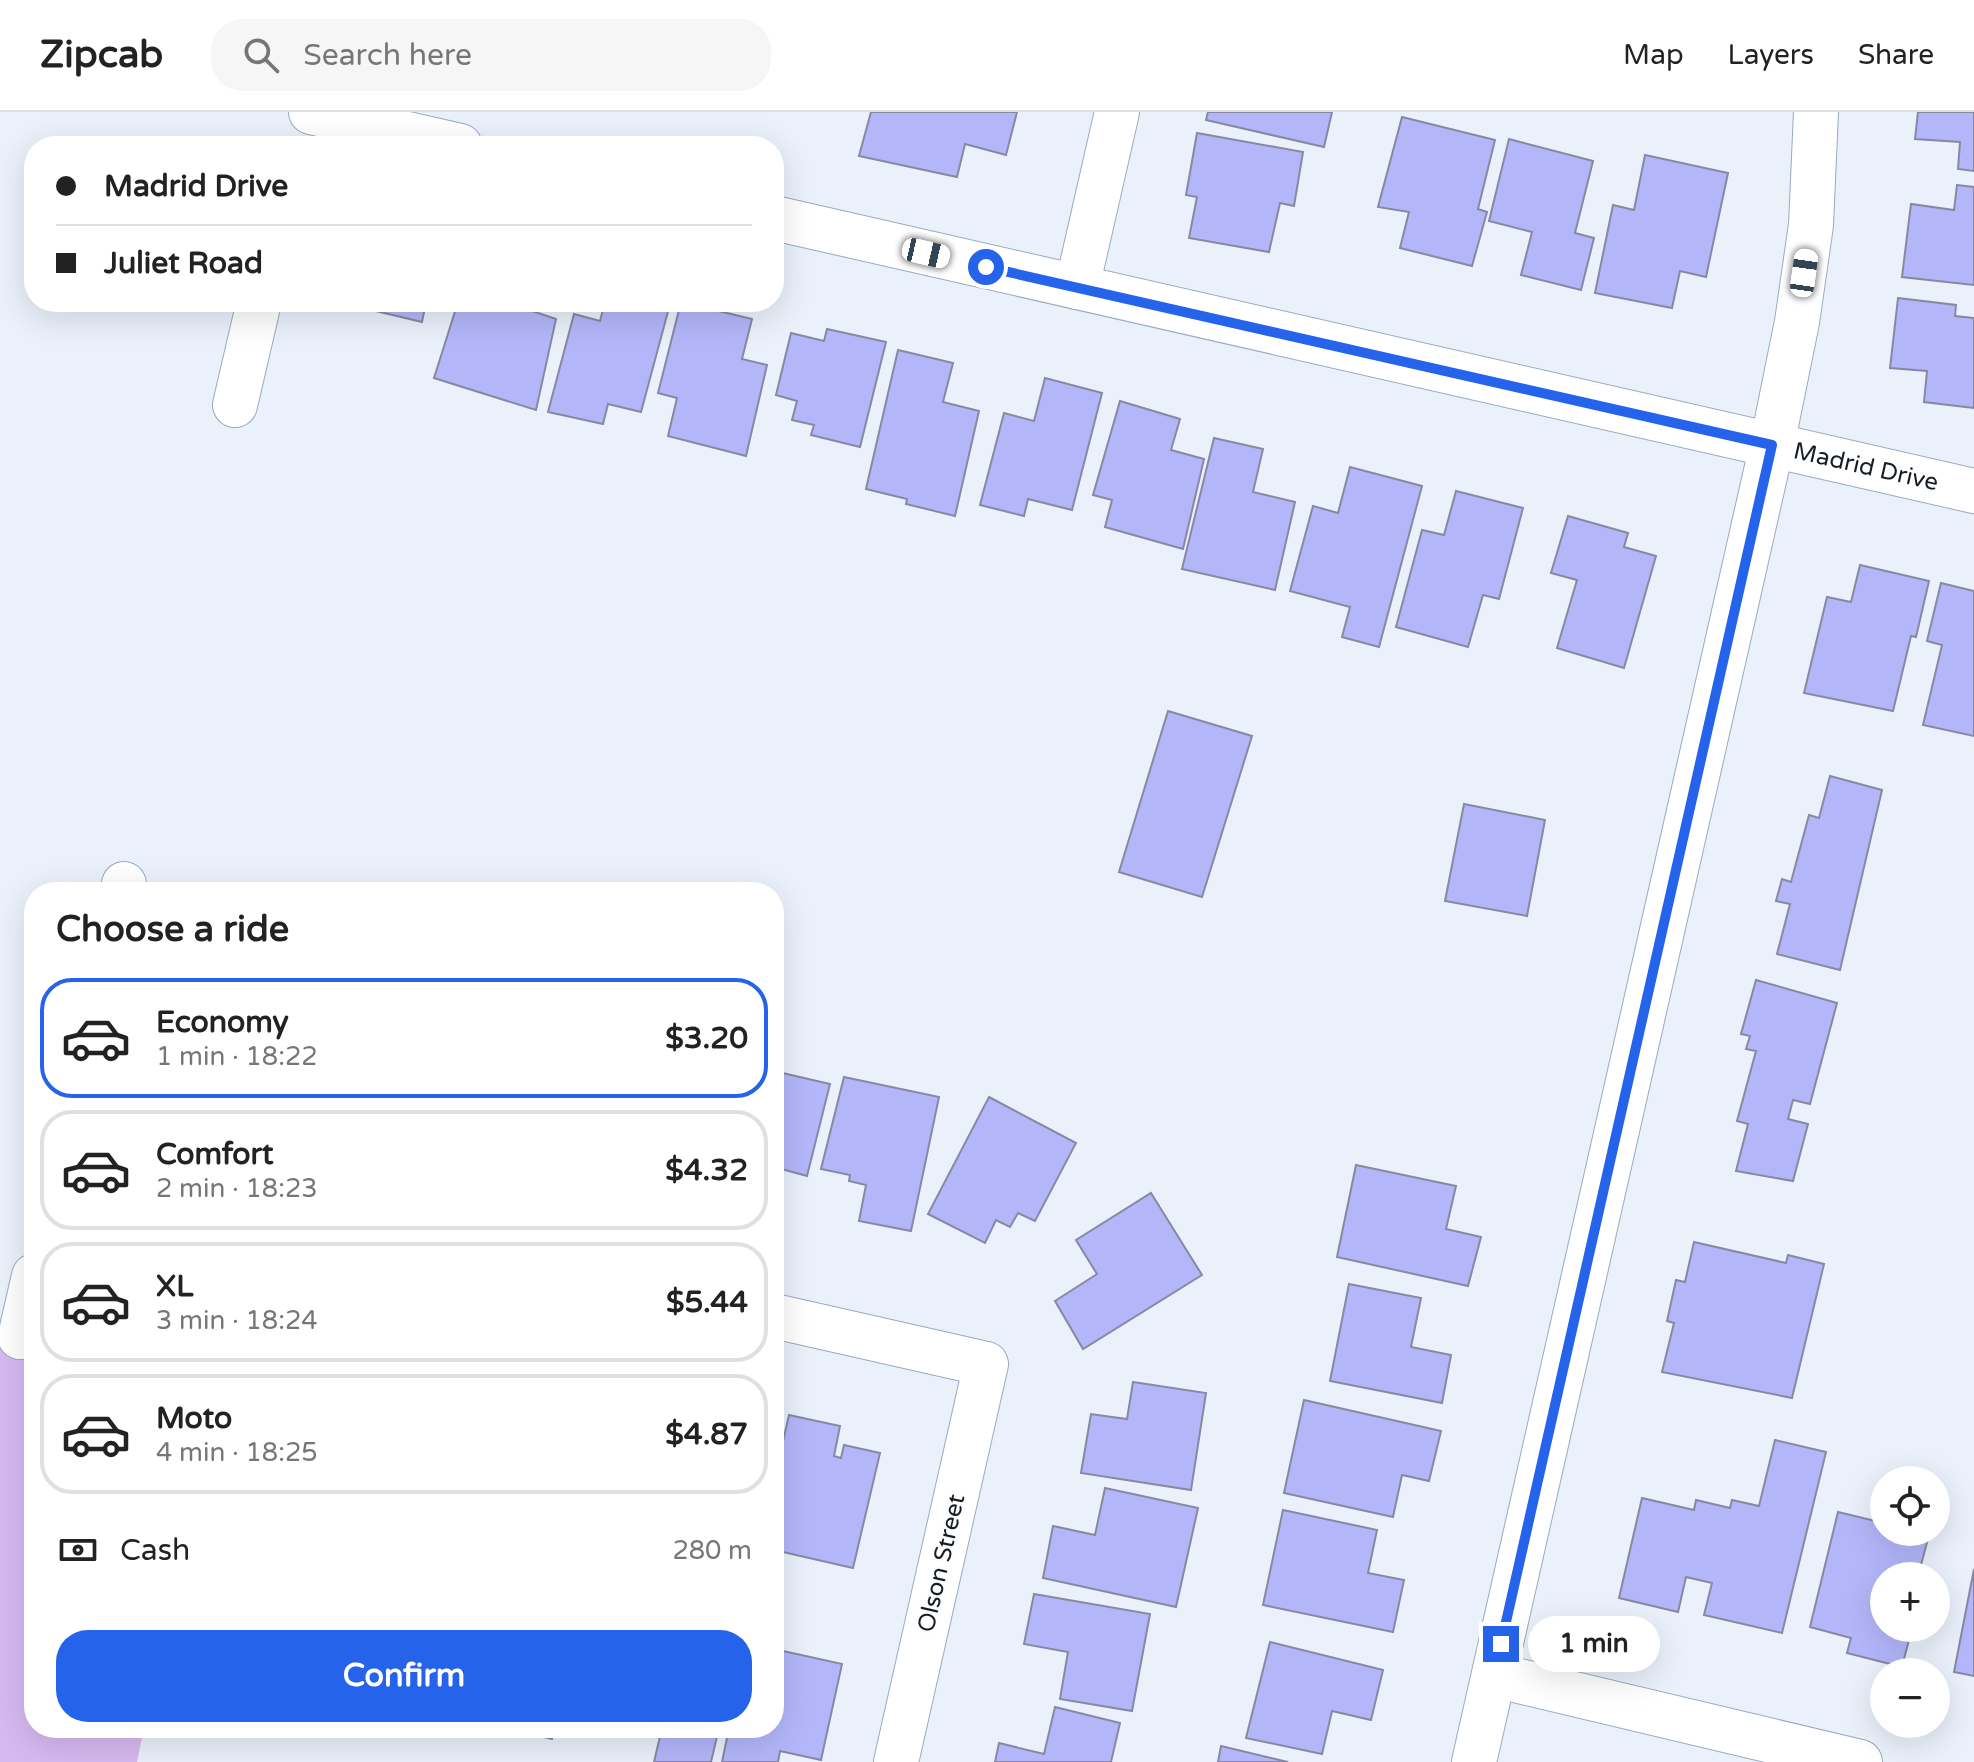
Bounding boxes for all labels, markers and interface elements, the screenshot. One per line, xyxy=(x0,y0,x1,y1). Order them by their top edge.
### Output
search box xyxy=(211,19,771,91)
text: Zipcab xyxy=(40,32,163,78)
icon: search xyxy=(239,33,283,77)
text: Search here xyxy=(303,37,472,74)
text: Map xyxy=(1623,38,1684,72)
text: Layers xyxy=(1728,38,1814,72)
text: Share xyxy=(1858,38,1934,72)
text: Madrid Drive xyxy=(104,168,288,205)
car xyxy=(900,236,952,270)
text: Juliet Road xyxy=(104,245,263,282)
car xyxy=(1789,248,1819,298)
route start xyxy=(968,249,1004,285)
street label: Madrid Drive xyxy=(1791,436,1941,497)
text: Choose a ride xyxy=(56,908,289,951)
icon: car xyxy=(60,1002,132,1074)
text: Economy xyxy=(156,1004,289,1041)
text: $3.20 xyxy=(665,1020,748,1057)
text: 1 min · 18:22 xyxy=(156,1041,318,1072)
icon: car xyxy=(60,1134,132,1206)
text: Comfort xyxy=(156,1136,274,1173)
text: $4.32 xyxy=(665,1152,748,1189)
text: 2 min · 18:23 xyxy=(156,1173,318,1204)
icon: car xyxy=(60,1266,132,1338)
text: XL xyxy=(156,1268,193,1305)
text: $5.44 xyxy=(666,1284,748,1321)
text: 3 min · 18:24 xyxy=(156,1305,318,1336)
icon: car xyxy=(60,1398,132,1470)
text: Moto xyxy=(156,1400,232,1437)
text: $4.87 xyxy=(665,1416,748,1453)
text: 4 min · 18:25 xyxy=(156,1437,318,1468)
map controls xyxy=(1870,1466,1950,1738)
button: locate xyxy=(1870,1466,1950,1546)
street label: Olson Street xyxy=(912,1491,971,1635)
icon: cash xyxy=(56,1528,100,1572)
text: Cash xyxy=(120,1532,190,1569)
text: 280 m xyxy=(672,1535,752,1566)
button: + xyxy=(1870,1562,1950,1642)
callout: 1 min xyxy=(1529,1616,1661,1672)
route end xyxy=(1483,1626,1519,1662)
text: 1 min xyxy=(1559,1628,1629,1659)
button: Confirm xyxy=(56,1630,752,1722)
button: − xyxy=(1870,1658,1950,1738)

